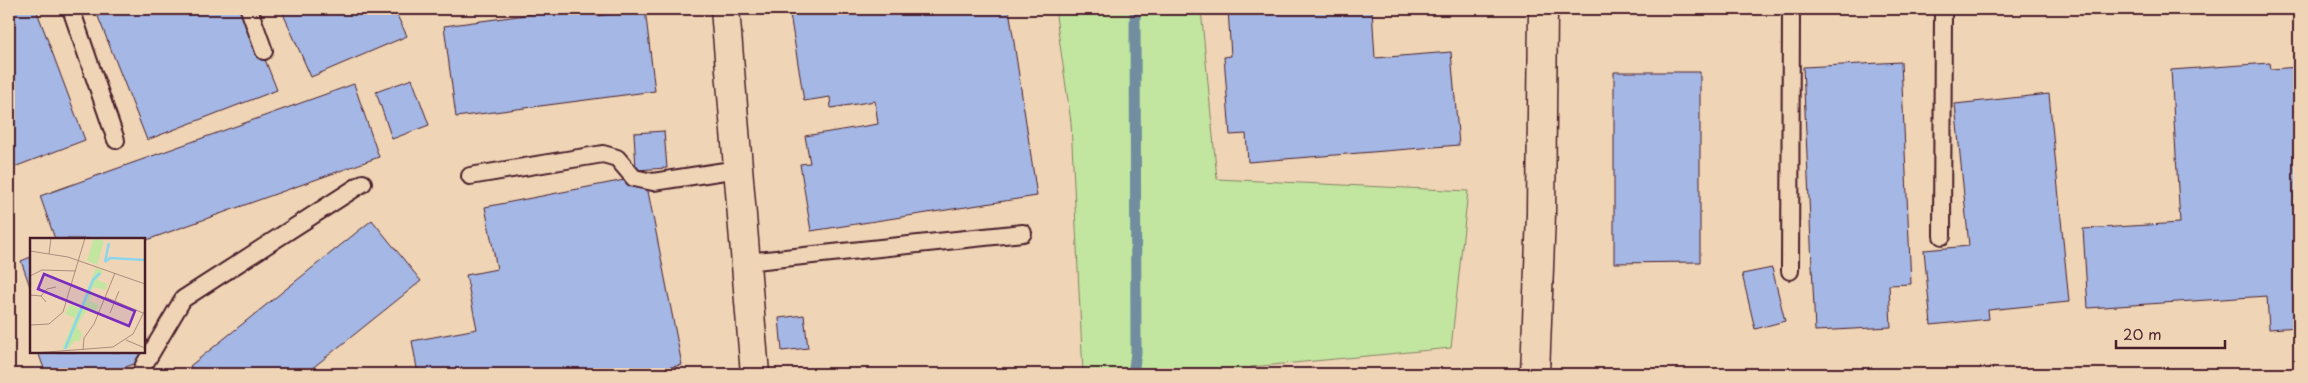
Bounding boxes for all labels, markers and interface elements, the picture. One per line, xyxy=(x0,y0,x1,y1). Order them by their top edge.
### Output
inset map xyxy=(30,238,145,353)
scale bar xyxy=(2116,318,2224,350)
text: 20 m xyxy=(2123,322,2162,345)

